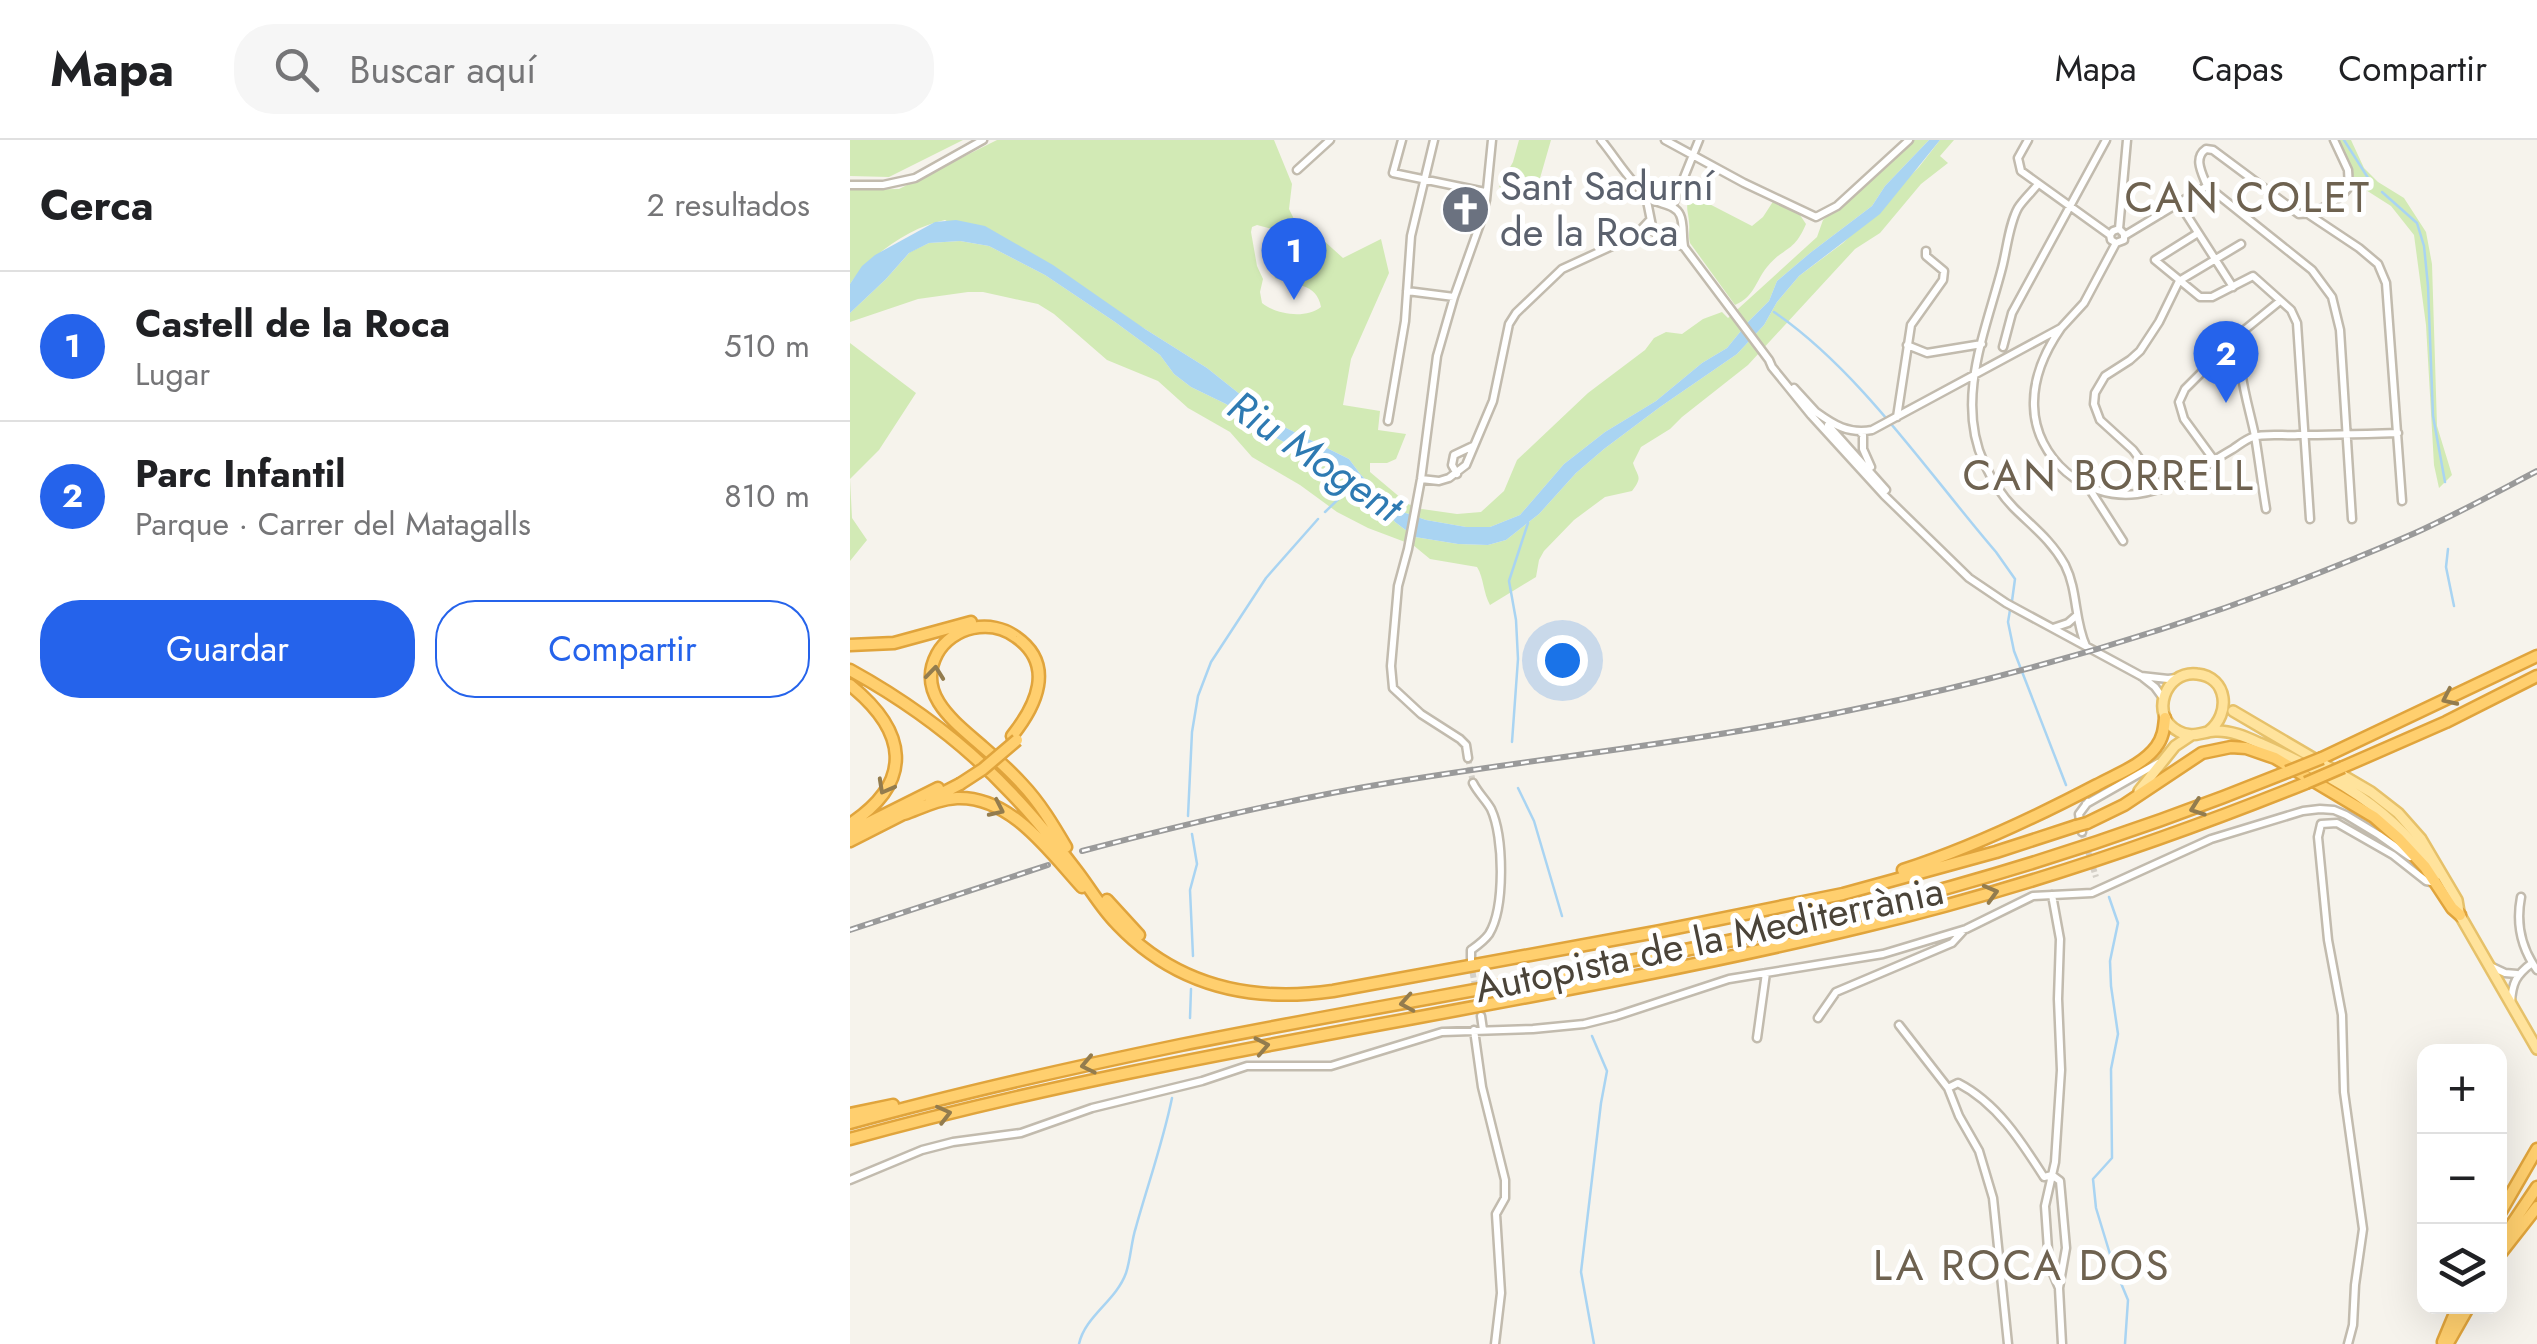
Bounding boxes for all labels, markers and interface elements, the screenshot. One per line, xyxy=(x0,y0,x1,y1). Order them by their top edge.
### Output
search box xyxy=(234,24,934,114)
text: Mapa xyxy=(50,35,174,104)
icon: search xyxy=(269,42,324,97)
text: Buscar aquí xyxy=(349,42,536,97)
text: Mapa xyxy=(2055,44,2137,94)
text: Capas xyxy=(2192,44,2283,94)
text: Compartir xyxy=(2338,44,2487,94)
place label: Sant Sadurní de la Roca xyxy=(1500,157,1715,261)
district label: CAN COLET xyxy=(2125,167,2372,228)
text: Cerca xyxy=(40,175,154,236)
text: 2 resultados xyxy=(646,182,810,228)
church icon: Sant Sadurní de la Roca xyxy=(1439,183,1491,235)
pin: 1 xyxy=(1262,218,1326,300)
text: Castell de la Roca xyxy=(135,296,450,351)
pin: 2 xyxy=(2194,320,2258,403)
text: 1 xyxy=(64,323,81,369)
text: 510 m xyxy=(724,323,810,369)
text: Lugar xyxy=(135,351,210,397)
water label: Riu Mogent xyxy=(1216,375,1416,538)
district label: CAN BORRELL xyxy=(1962,445,2256,506)
text: Parc Infantil xyxy=(135,446,345,501)
text: 2 xyxy=(62,473,83,519)
text: 810 m xyxy=(724,473,810,519)
text: Parque · Carrer del Matagalls xyxy=(135,501,531,547)
button: Guardar xyxy=(40,600,415,698)
button: Compartir xyxy=(435,600,810,698)
your location xyxy=(1537,635,1588,686)
one-way arrow xyxy=(923,665,945,681)
one-way arrow xyxy=(2441,686,2459,706)
one-way arrow xyxy=(877,776,897,794)
one-way arrow xyxy=(986,797,1004,817)
one-way arrow xyxy=(2189,797,2206,817)
street label: Autopista de la Mediterrània xyxy=(1469,861,1949,1017)
one-way arrow xyxy=(1982,884,1999,905)
one-way arrow xyxy=(1398,992,1415,1013)
one-way arrow xyxy=(1254,1036,1270,1057)
map controls xyxy=(2417,1044,2507,1314)
button: + xyxy=(2417,1044,2507,1134)
one-way arrow xyxy=(1079,1053,1096,1074)
one-way arrow xyxy=(935,1105,952,1126)
button: − xyxy=(2417,1134,2507,1224)
button: layers xyxy=(2417,1224,2507,1314)
district label: LA ROCA DOS xyxy=(1873,1235,2171,1296)

